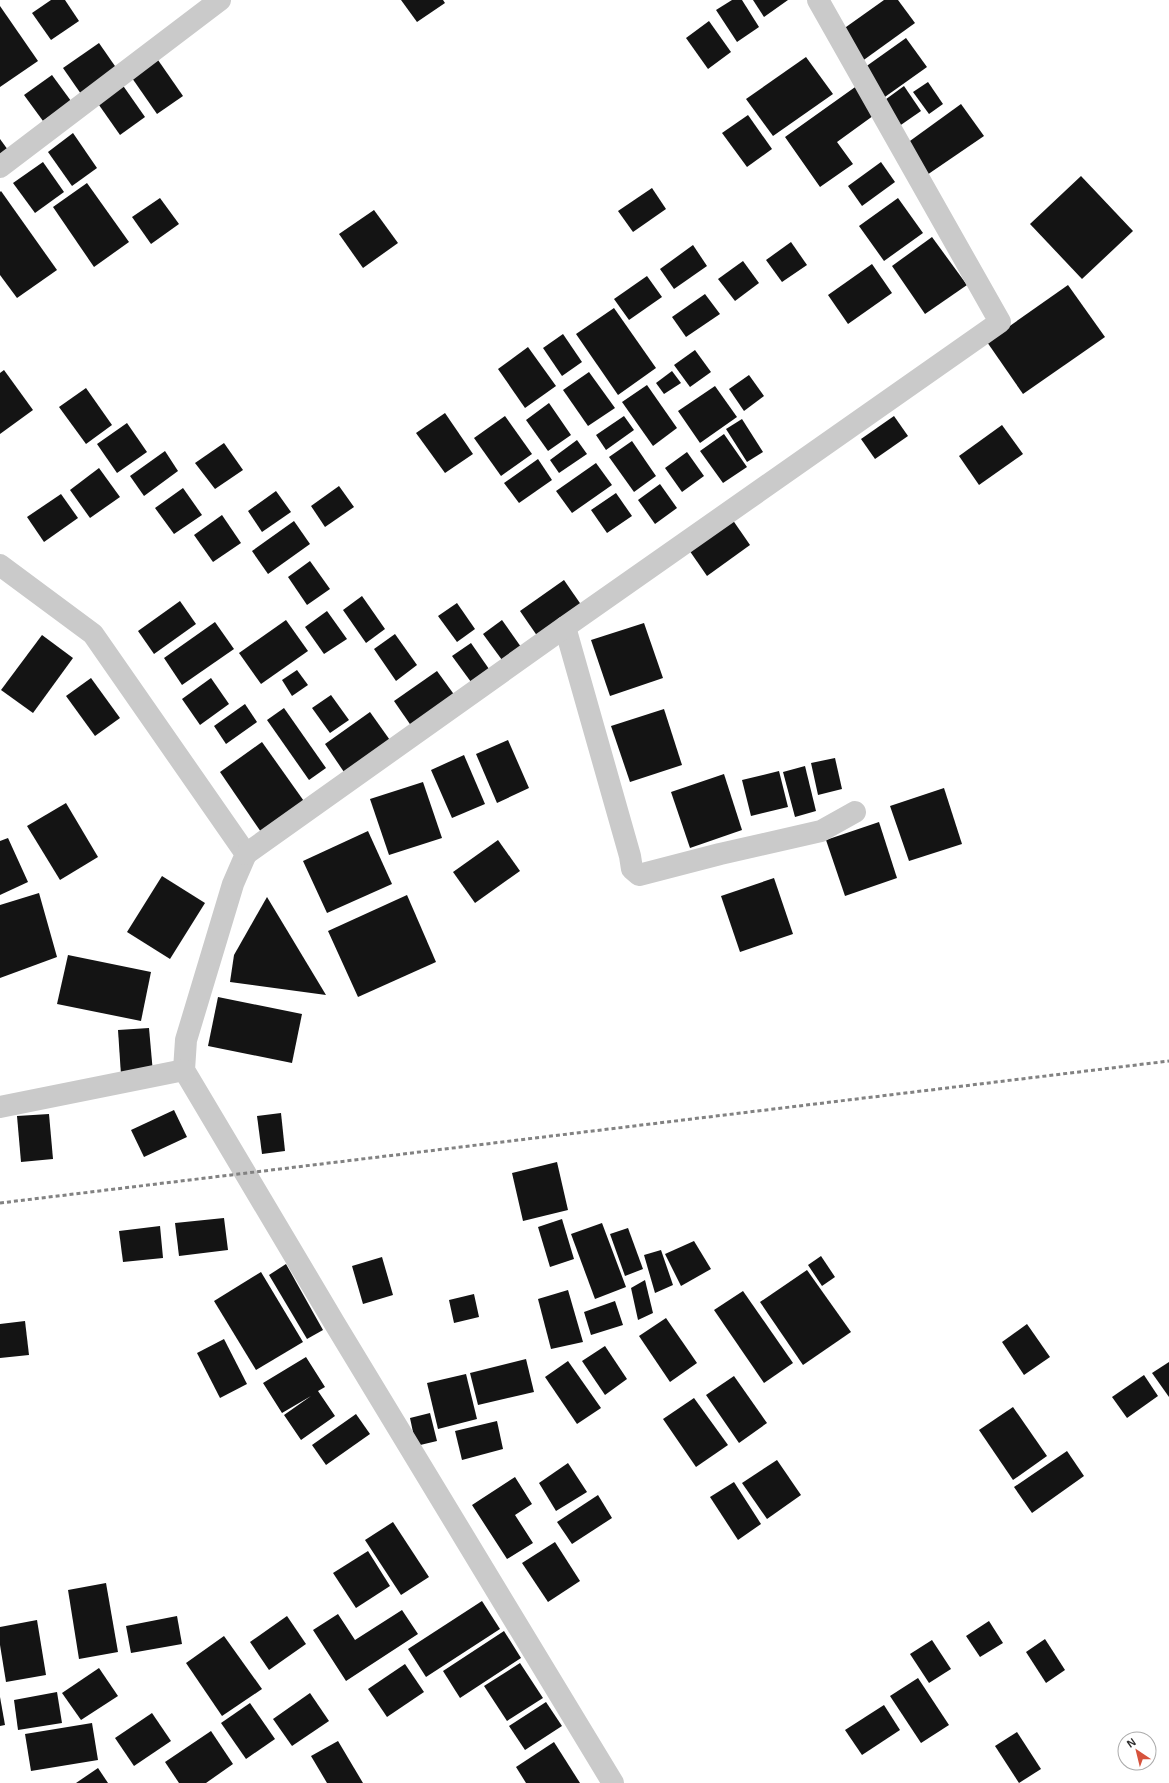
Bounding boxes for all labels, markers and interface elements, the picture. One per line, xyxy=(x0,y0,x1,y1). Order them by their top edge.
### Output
north arrow xyxy=(1117,1731,1157,1771)
text: N xyxy=(1125,1736,1138,1750)

